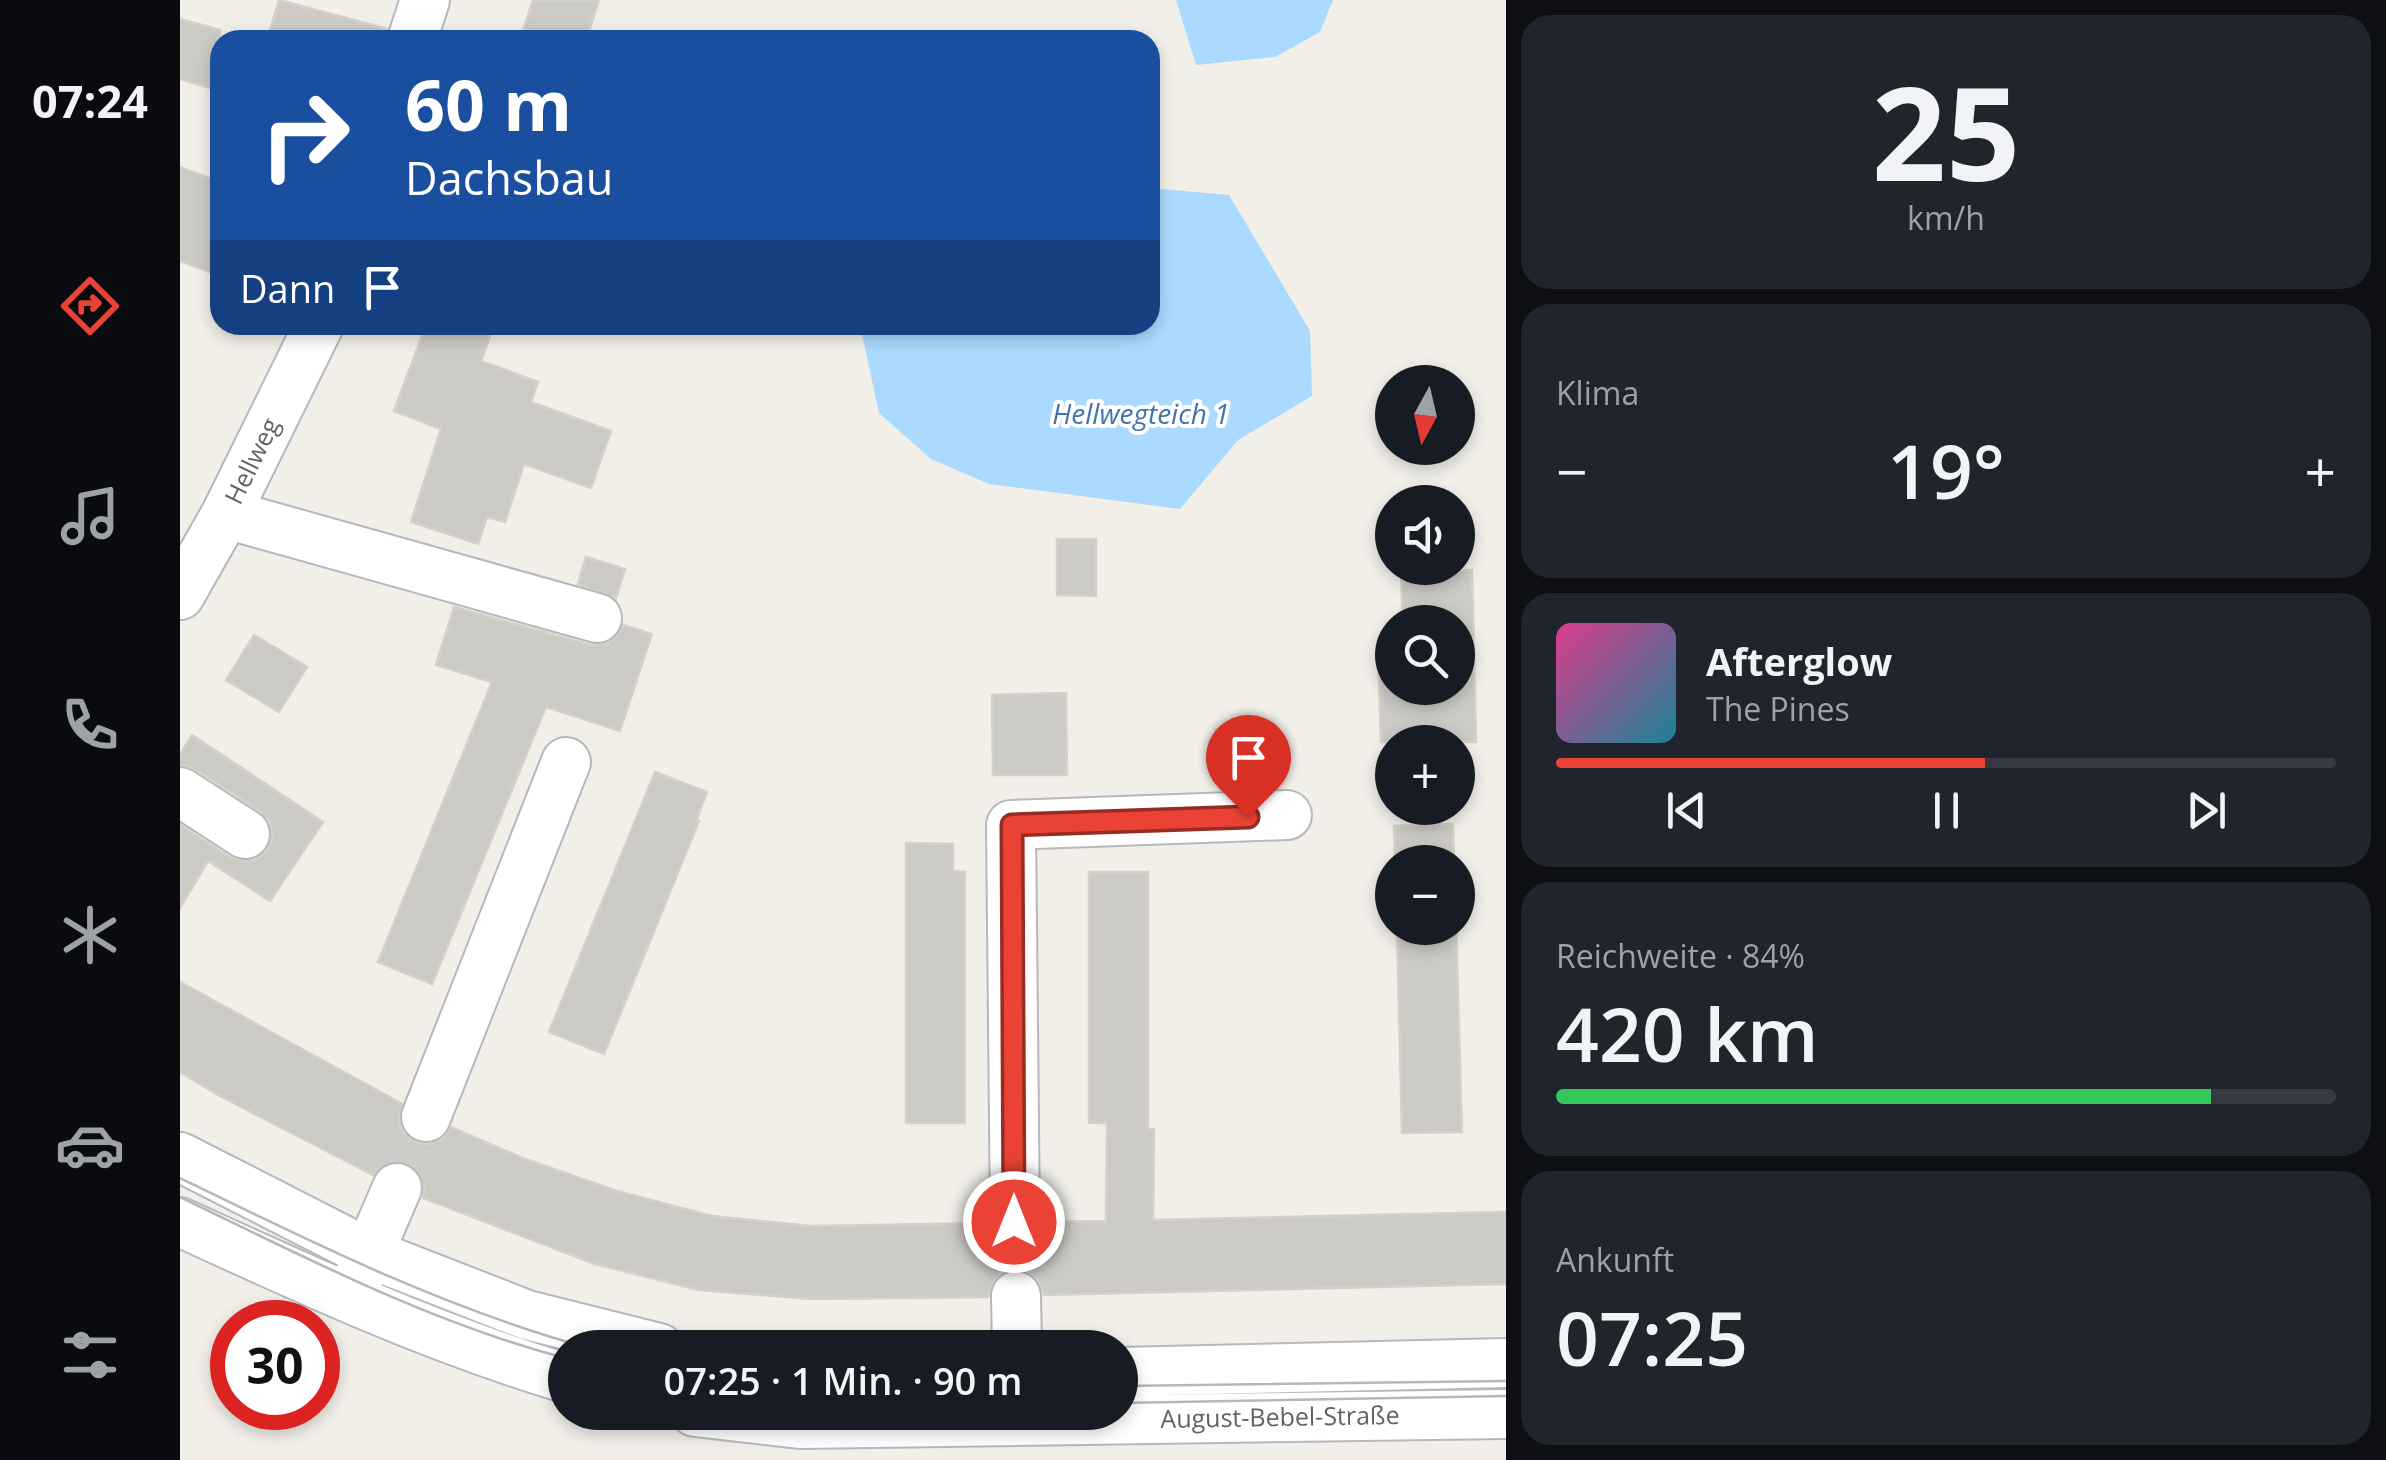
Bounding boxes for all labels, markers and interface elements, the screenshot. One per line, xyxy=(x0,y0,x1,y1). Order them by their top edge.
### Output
text: 25 xyxy=(1872,42,2020,219)
text: 60 m xyxy=(405,56,572,152)
text: 07:24 xyxy=(32,70,148,131)
icon: right xyxy=(240,70,370,200)
text: Dachsbau xyxy=(405,147,613,208)
text: km/h xyxy=(1907,196,1985,239)
icon: arrive xyxy=(355,260,410,315)
text: Dann xyxy=(240,262,335,314)
icon: directions xyxy=(55,271,125,341)
north arrow xyxy=(1375,365,1475,465)
map controls xyxy=(1375,365,1475,945)
text: Klima xyxy=(1556,371,1639,414)
water label: Hellwegteich 1 xyxy=(1052,394,1230,432)
street label: Hellweg xyxy=(216,411,287,509)
text: 19° xyxy=(1887,419,2005,521)
text: − xyxy=(1556,433,1587,508)
text: + xyxy=(2305,433,2336,508)
icon: music xyxy=(55,481,125,551)
button: sound xyxy=(1375,485,1475,585)
button: search xyxy=(1375,605,1475,705)
text: Afterglow xyxy=(1706,635,1892,687)
text: The Pines xyxy=(1706,687,1850,730)
icon: phone xyxy=(55,690,125,760)
pin xyxy=(1206,715,1291,818)
button: + xyxy=(1375,725,1475,825)
icon: arrive xyxy=(1221,730,1276,785)
icon: previous xyxy=(1659,783,1714,838)
icon: pause xyxy=(1919,783,1974,838)
icon: next xyxy=(2179,783,2234,838)
button: − xyxy=(1375,845,1475,945)
icon: climate xyxy=(55,900,125,970)
text: Reichweite · 84% xyxy=(1556,934,1805,977)
text: 420 km xyxy=(1556,982,1819,1084)
icon: car xyxy=(55,1110,125,1180)
position arrow xyxy=(962,1170,1066,1274)
text: Ankunft xyxy=(1556,1238,1674,1281)
text: 07:25 xyxy=(1556,1286,1748,1388)
speed limit sign: 30 xyxy=(210,1300,340,1430)
icon: filters xyxy=(55,1320,125,1390)
text: 07:25 · 1 Min. · 90 m xyxy=(664,1354,1022,1406)
street label: August-Bebel-Straße xyxy=(1160,1397,1400,1435)

